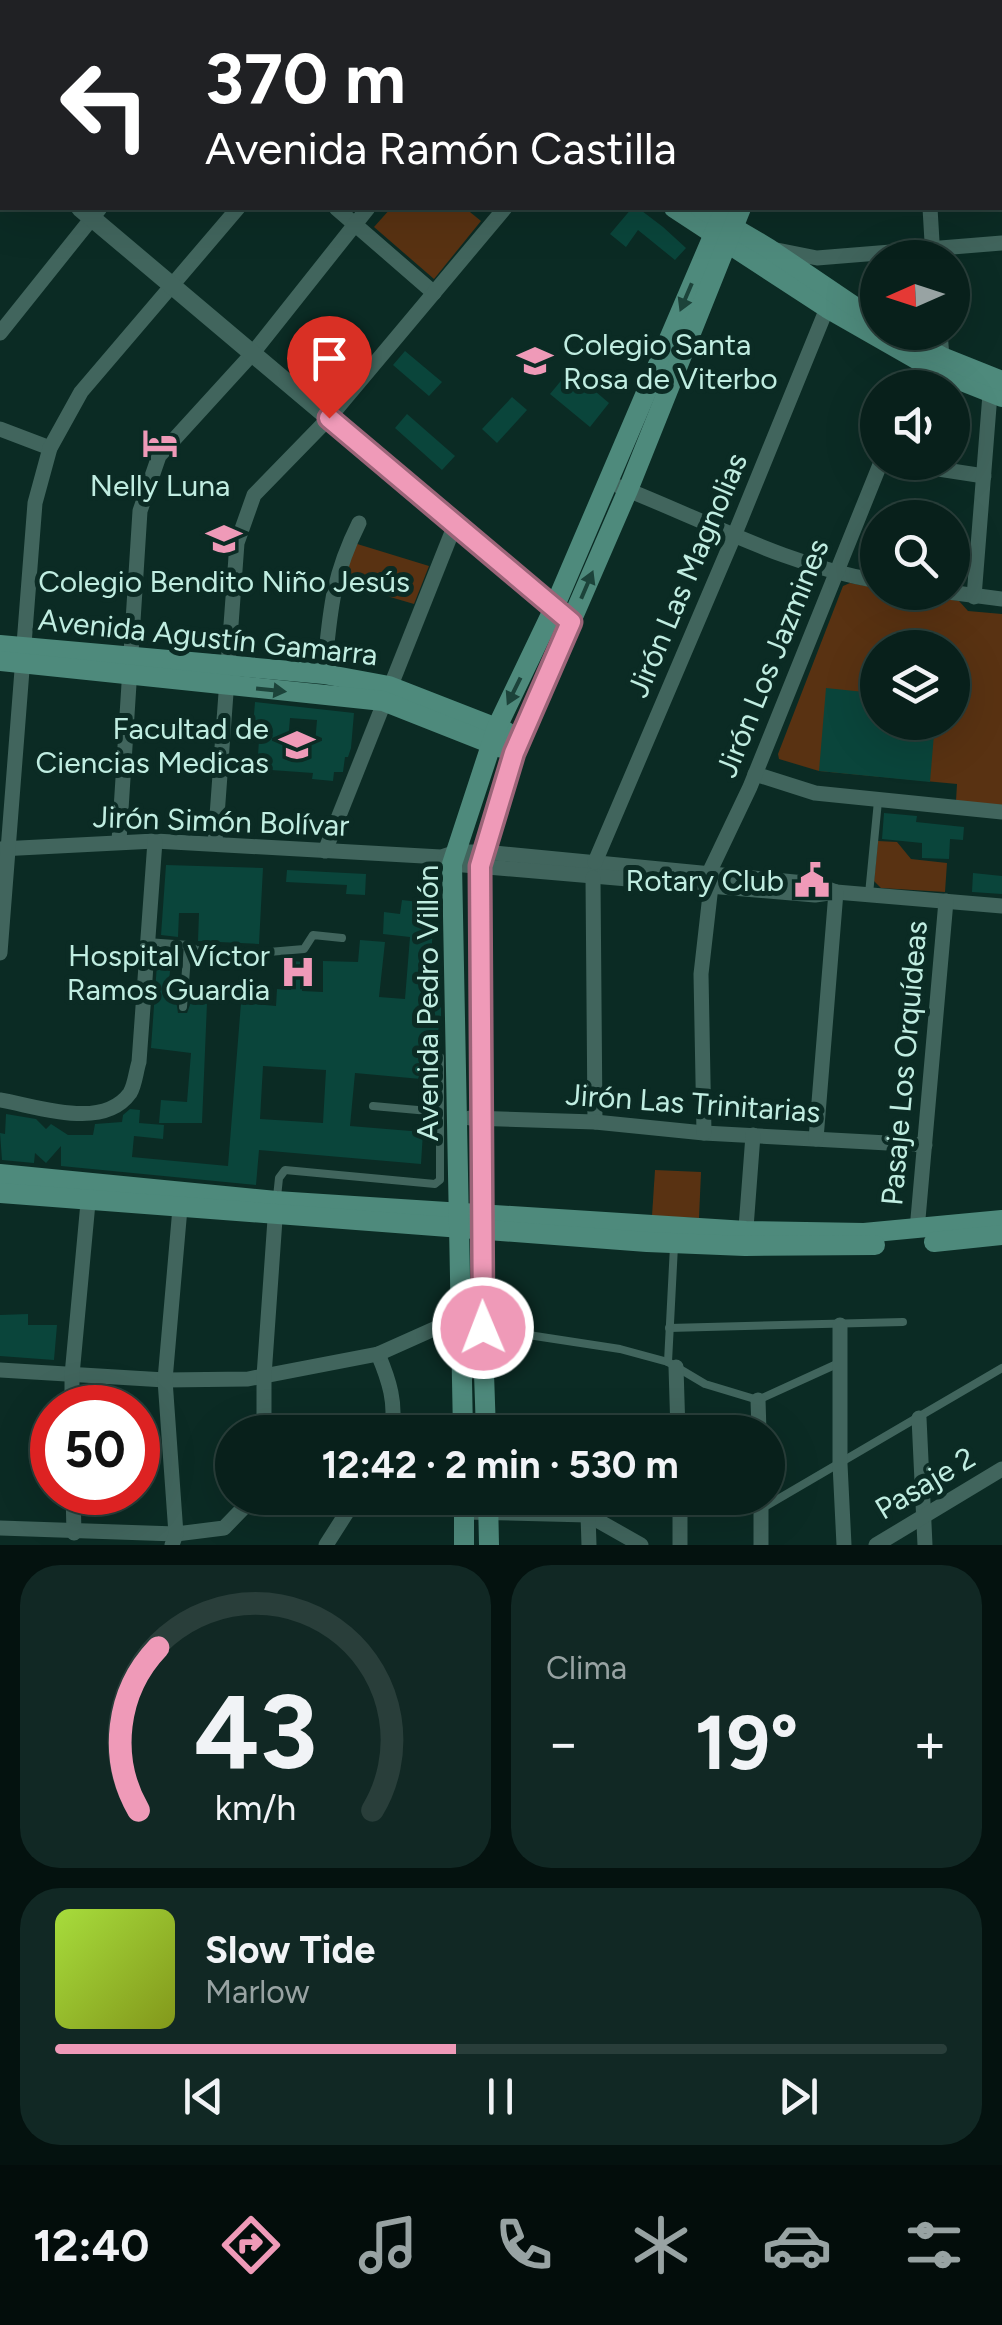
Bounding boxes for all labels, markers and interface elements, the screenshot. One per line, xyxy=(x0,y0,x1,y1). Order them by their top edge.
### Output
text: 370 m xyxy=(205,36,406,121)
icon: left xyxy=(40,40,170,170)
text: Avenida Ramón Castilla xyxy=(205,121,677,175)
north arrow xyxy=(860,240,970,350)
map controls xyxy=(860,240,970,740)
one-way arrow xyxy=(678,282,694,312)
pin xyxy=(287,316,372,419)
place label: Colegio Santa Rosa de Viterbo xyxy=(563,326,778,397)
icon: arrive xyxy=(302,331,357,386)
school or university icon: Colegio Santa Rosa de Viterbo xyxy=(516,342,554,380)
button: sound xyxy=(860,370,970,480)
hotel icon: Nelly Luna xyxy=(141,424,179,462)
street label: Jirón Las Magnolias xyxy=(619,447,755,703)
place label: Nelly Luna xyxy=(90,467,230,504)
button: search xyxy=(860,500,970,610)
school or university icon: Colegio Bendito Niño Jesús xyxy=(205,520,243,558)
street label: Jirón Los Jazmines xyxy=(707,534,837,782)
place label: Colegio Bendito Niño Jesús xyxy=(38,563,410,600)
one-way arrow xyxy=(579,570,595,600)
street label: Avenida Agustín Gamarra xyxy=(37,601,379,673)
button: layers xyxy=(860,630,970,740)
one-way arrow xyxy=(506,677,523,706)
one-way arrow xyxy=(256,682,287,698)
place label: Facultad de Ciencias Medicas xyxy=(36,710,269,781)
school or university icon: Facultad de Ciencias Medicas xyxy=(278,726,316,764)
street label: Jirón Simón Bolívar xyxy=(92,798,350,844)
public building icon: Rotary Club xyxy=(793,861,831,899)
place label: Rotary Club xyxy=(625,862,784,899)
street label: Avenida Pedro Villón xyxy=(409,865,446,1141)
street label: Pasaje Los Orquídeas xyxy=(873,919,935,1207)
place label: Hospital Víctor Ramos Guardia xyxy=(67,937,270,1008)
hospital icon: Hospital Víctor Ramos Guardia xyxy=(279,953,317,991)
street label: Jirón Las Trinitarias xyxy=(564,1076,822,1130)
position arrow xyxy=(431,1276,535,1380)
speed limit sign: 50 xyxy=(30,1385,160,1515)
street label: Pasaje 2 xyxy=(868,1439,982,1527)
text: 12:42 · 2 min · 530 m xyxy=(321,1442,679,1488)
text: Clima xyxy=(546,1649,627,1687)
text: 43 xyxy=(194,1669,317,1794)
text: 19° xyxy=(695,1698,798,1788)
text: − xyxy=(546,1710,580,1776)
text: + xyxy=(913,1710,947,1776)
text: km/h xyxy=(215,1786,296,1829)
text: Slow Tide xyxy=(205,1927,375,1973)
text: Marlow xyxy=(205,1973,309,2011)
icon: previous xyxy=(176,2069,231,2124)
icon: pause xyxy=(473,2069,528,2124)
icon: next xyxy=(771,2069,826,2124)
icon: directions xyxy=(216,2210,286,2280)
icon: music xyxy=(353,2210,423,2280)
icon: phone xyxy=(489,2210,559,2280)
icon: climate xyxy=(626,2210,696,2280)
icon: car xyxy=(762,2210,832,2280)
icon: filters xyxy=(899,2210,969,2280)
text: 12:40 xyxy=(33,2218,150,2272)

